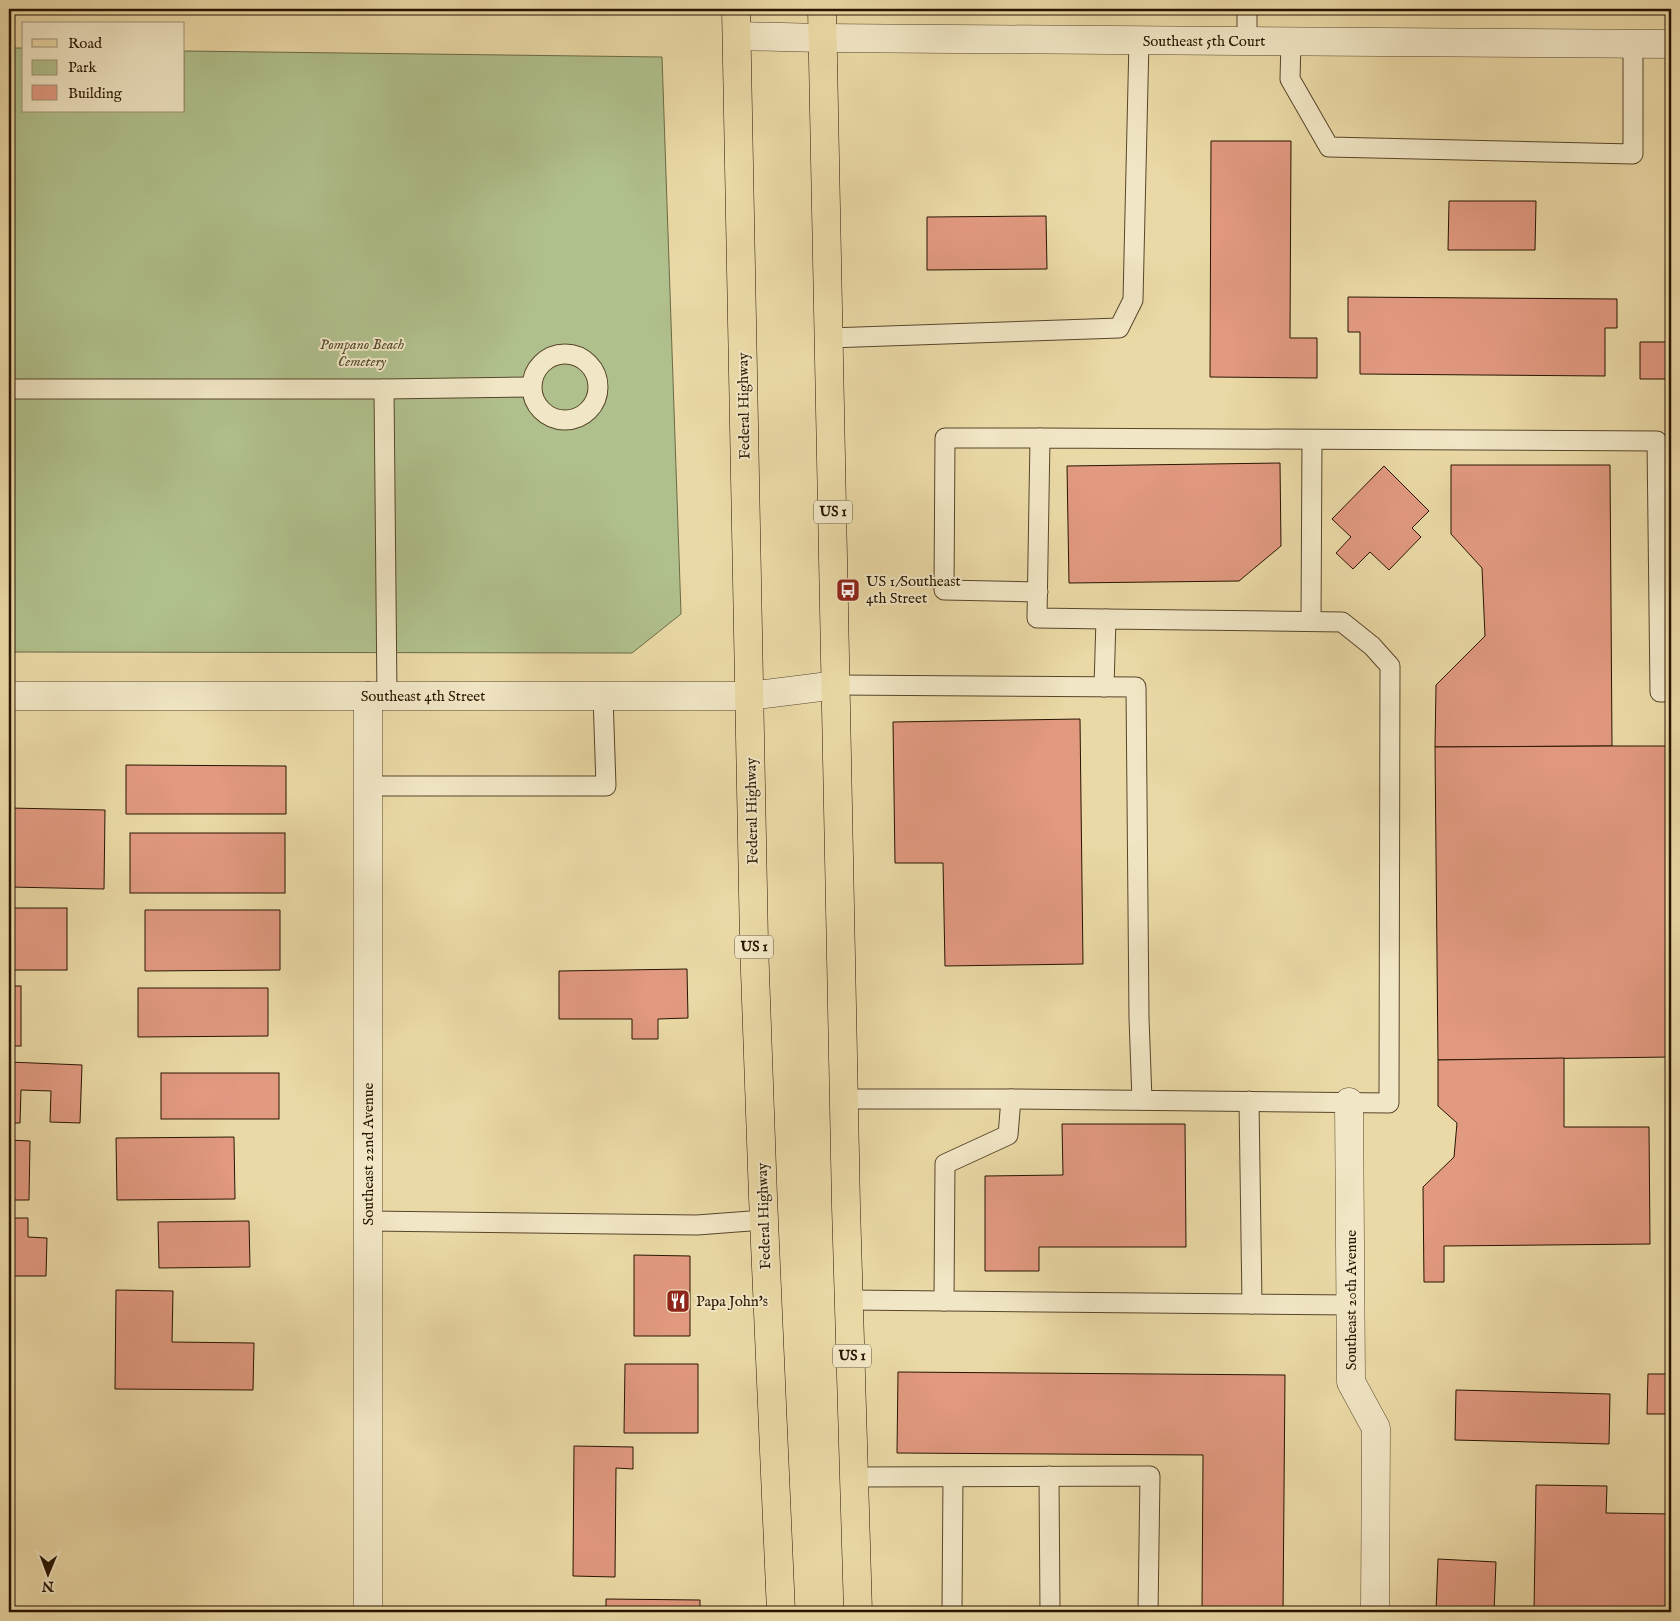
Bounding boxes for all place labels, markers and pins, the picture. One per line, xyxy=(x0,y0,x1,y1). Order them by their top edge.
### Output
place label: US 1/Southeast 4th Street xyxy=(866,572,961,608)
bus stop icon: US 1/Southeast 4th Street xyxy=(835,577,861,603)
restaurant icon: Papa John's xyxy=(665,1288,691,1314)
place label: Papa John's xyxy=(696,1292,768,1311)

